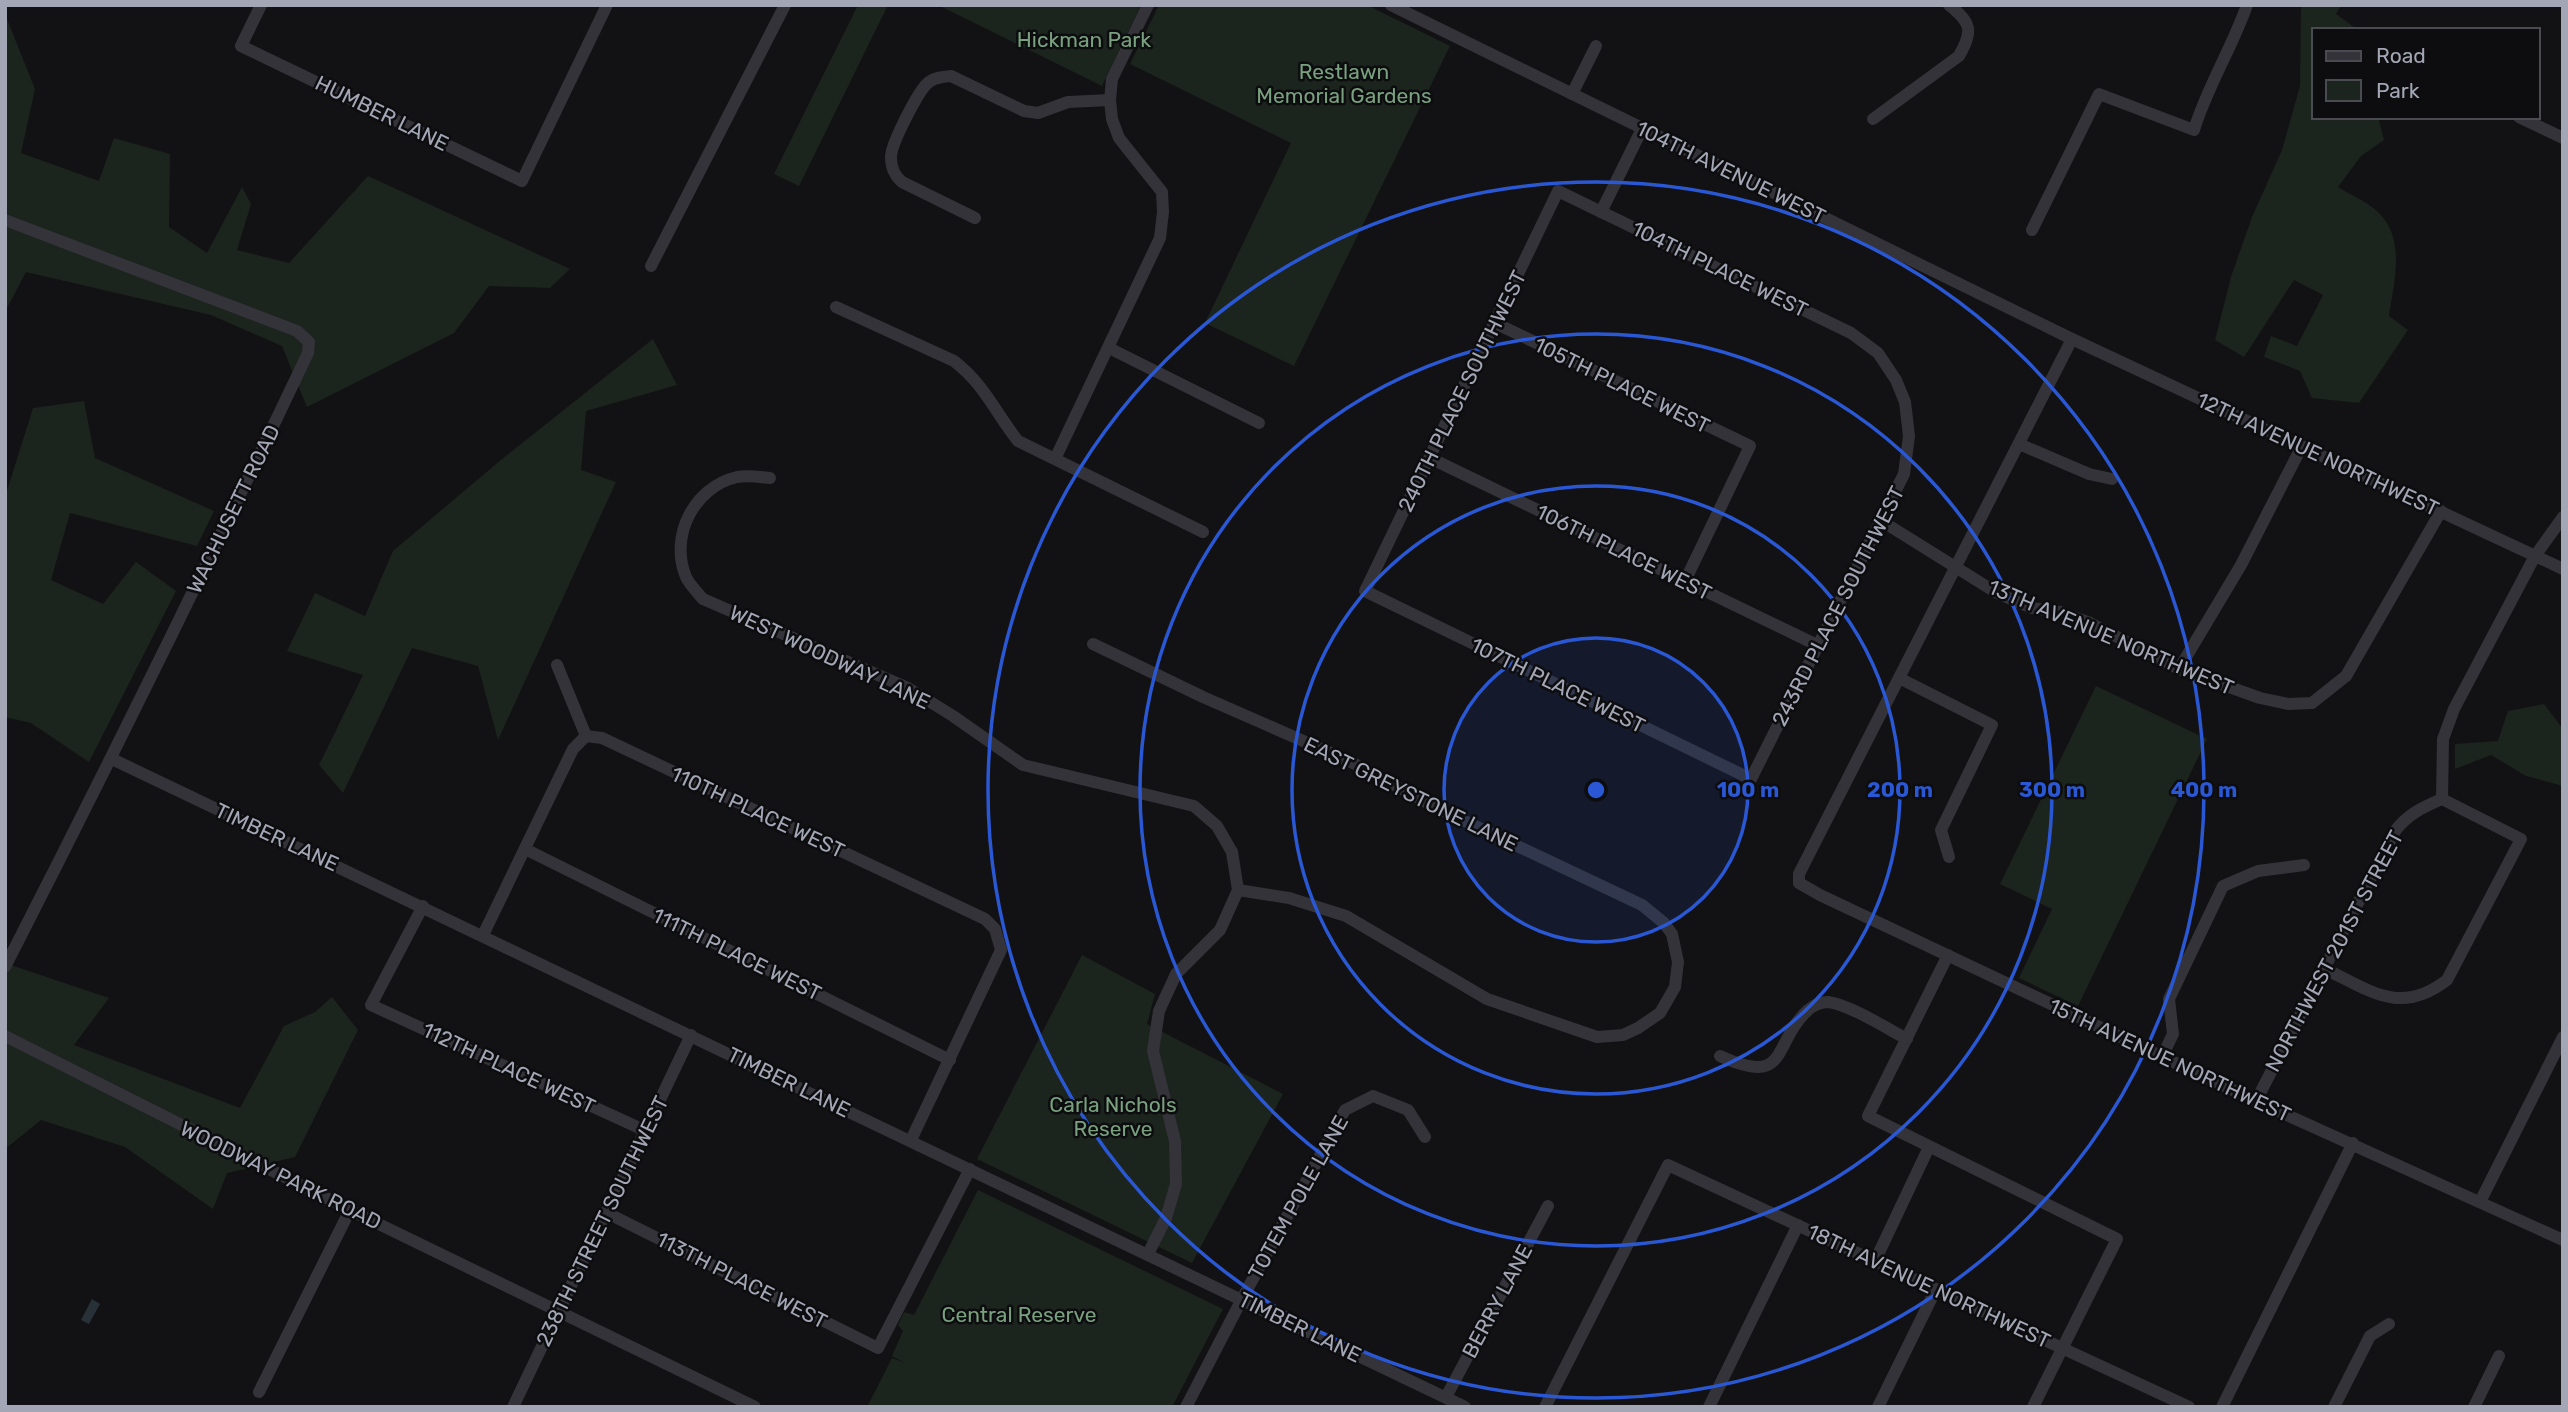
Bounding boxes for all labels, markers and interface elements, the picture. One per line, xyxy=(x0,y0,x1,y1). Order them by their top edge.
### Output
park label: Hickman Park xyxy=(1017,27,1151,52)
legend xyxy=(2312,28,2540,119)
text: Road xyxy=(2376,43,2426,68)
park label: Restlawn Memorial Gardens xyxy=(1256,59,1432,108)
street label: HUMBER LANE xyxy=(311,70,453,156)
text: Park xyxy=(2376,78,2420,103)
street label: 104TH AVENUE WEST xyxy=(1632,115,1830,229)
street label: 104TH PLACE WEST xyxy=(1628,216,1812,322)
street label: 240TH PLACE SOUTHWEST xyxy=(1393,266,1531,516)
street label: 105TH PLACE WEST xyxy=(1530,332,1714,438)
street label: 12TH AVENUE NORTHWEST xyxy=(2193,387,2443,521)
street label: WACHUSETT ROAD xyxy=(181,421,285,597)
street label: 243RD PLACE SOUTHWEST xyxy=(1767,482,1909,730)
street label: 106TH PLACE WEST xyxy=(1532,499,1716,605)
street label: 13TH AVENUE NORTHWEST xyxy=(1985,574,2237,700)
street label: WEST WOODWAY LANE xyxy=(726,600,934,714)
street label: 107TH PLACE WEST xyxy=(1467,632,1649,738)
street label: EAST GREYSTONE LANE xyxy=(1300,731,1522,857)
street label: 110TH PLACE WEST xyxy=(667,761,849,863)
text: 100 m xyxy=(1717,777,1779,802)
text: 200 m xyxy=(1867,777,1933,802)
text: 300 m xyxy=(2019,777,2085,802)
text: 400 m xyxy=(2171,777,2237,802)
centre of rings xyxy=(1584,778,1608,802)
street label: TIMBER LANE xyxy=(211,797,343,877)
street label: NORTHWEST 201ST STREET xyxy=(2260,826,2408,1076)
street label: 111TH PLACE WEST xyxy=(649,902,825,1006)
street label: 15TH AVENUE NORTHWEST xyxy=(2045,993,2295,1127)
street label: 112TH PLACE WEST xyxy=(419,1017,599,1119)
street label: TIMBER LANE xyxy=(724,1042,854,1122)
street label: 238TH STREET SOUTHWEST xyxy=(530,1092,674,1350)
park label: Carla Nichols Reserve xyxy=(1049,1092,1177,1141)
street label: TOTEM POLE LANE xyxy=(1243,1111,1353,1283)
street label: WOODWAY PARK ROAD xyxy=(176,1115,386,1235)
street label: 18TH AVENUE NORTHWEST xyxy=(1804,1219,2054,1353)
street label: 113TH PLACE WEST xyxy=(653,1226,831,1334)
street label: BERRY LANE xyxy=(1457,1240,1537,1362)
street label: TIMBER LANE xyxy=(1235,1287,1365,1367)
park label: Central Reserve xyxy=(941,1302,1097,1327)

